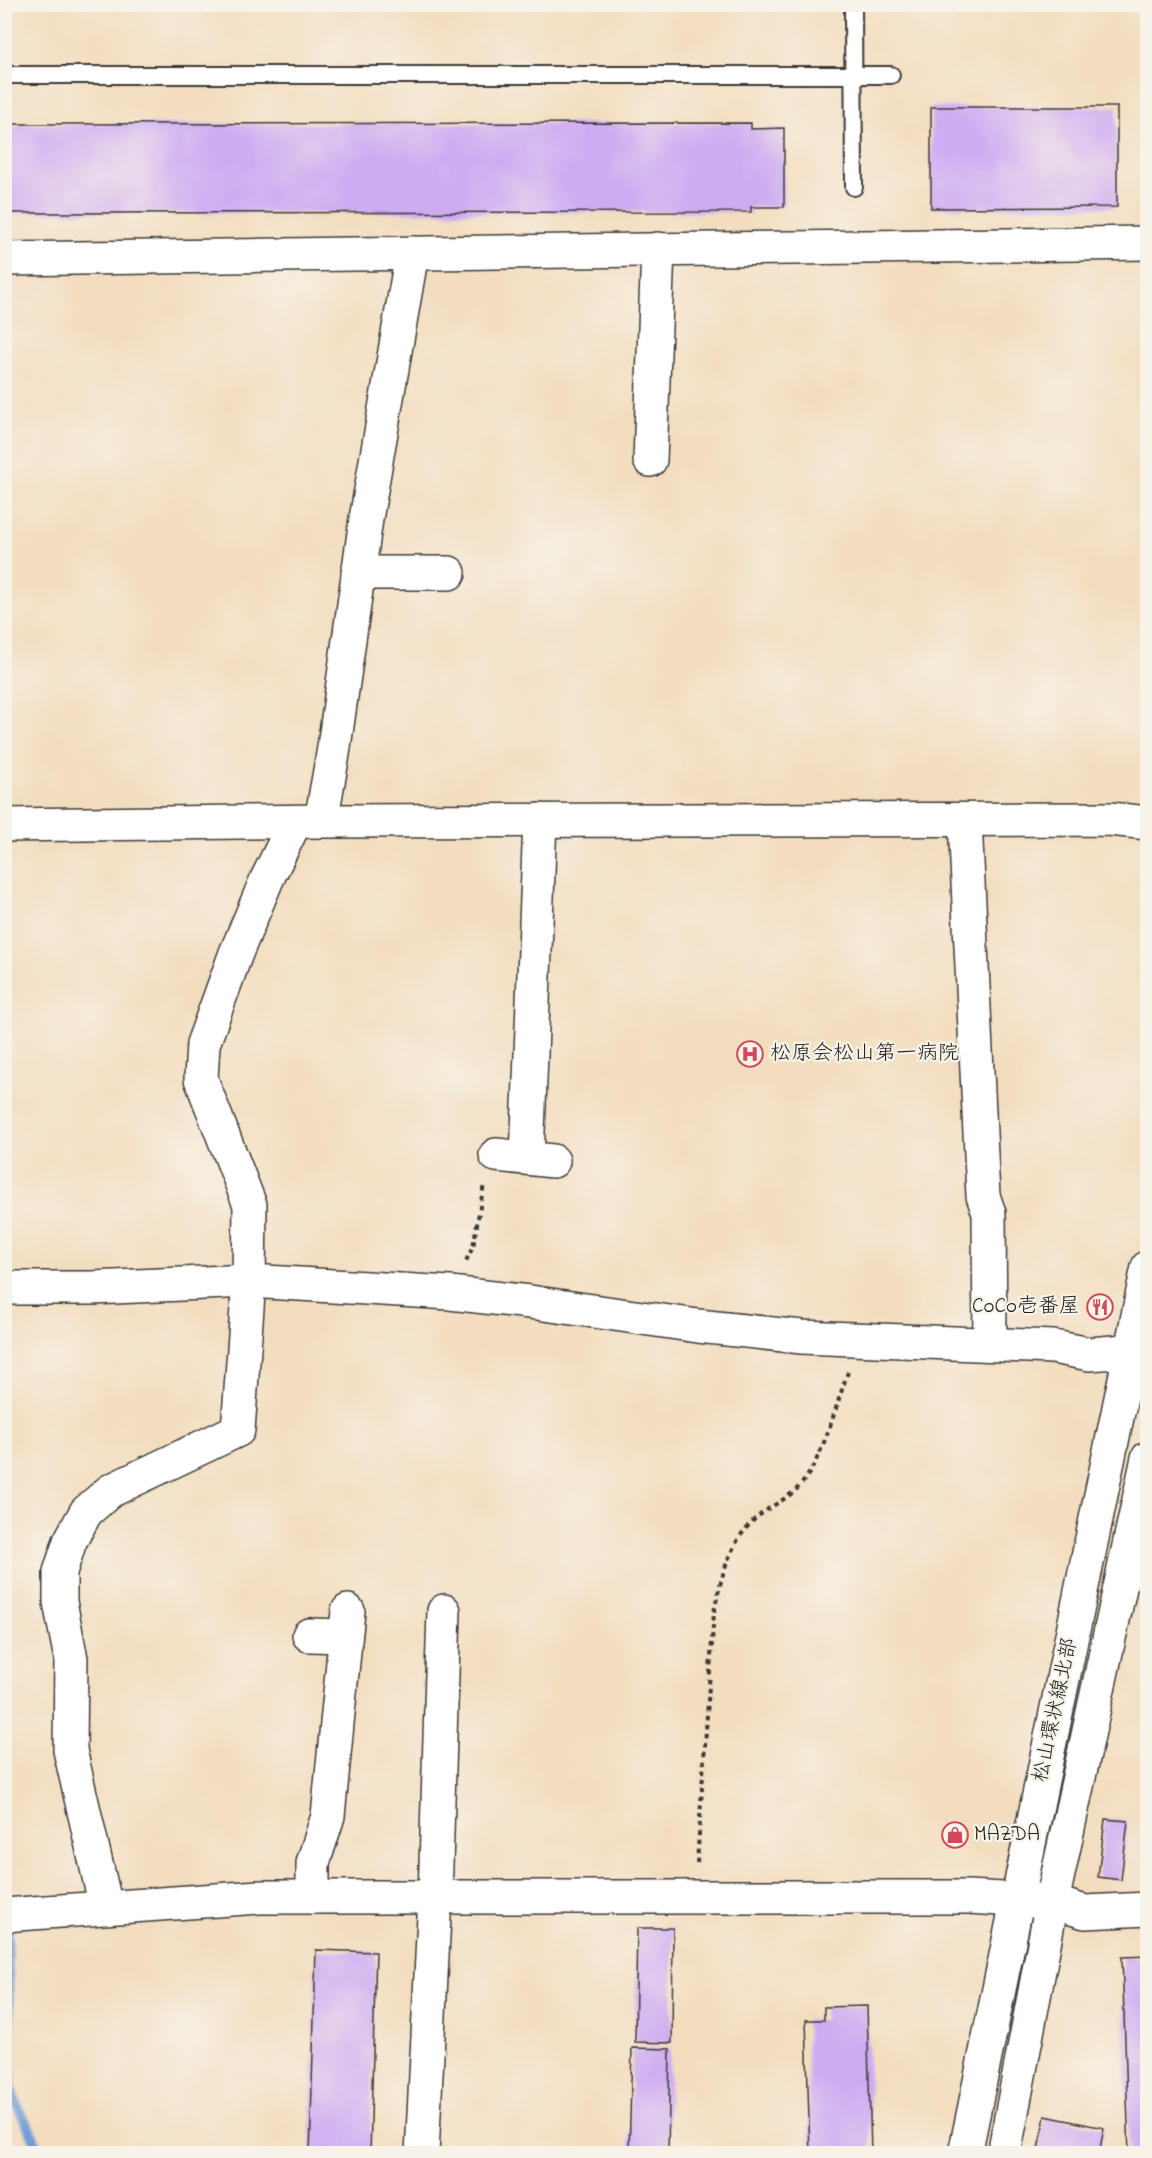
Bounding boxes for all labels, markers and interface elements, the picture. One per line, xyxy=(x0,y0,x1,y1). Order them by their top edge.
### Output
hospital icon: 松原会松山第一病院 xyxy=(735,1039,765,1069)
place label: 松原会松山第一病院 xyxy=(770,1039,959,1069)
place label: CoCo壱番屋 xyxy=(972,1292,1080,1322)
restaurant icon: CoCo壱番屋 xyxy=(1085,1292,1115,1322)
street label: 松山環状線北部 xyxy=(1026,1635,1086,1785)
shop icon: MAZDA xyxy=(940,1820,970,1850)
place label: MAZDA xyxy=(974,1820,1040,1850)

